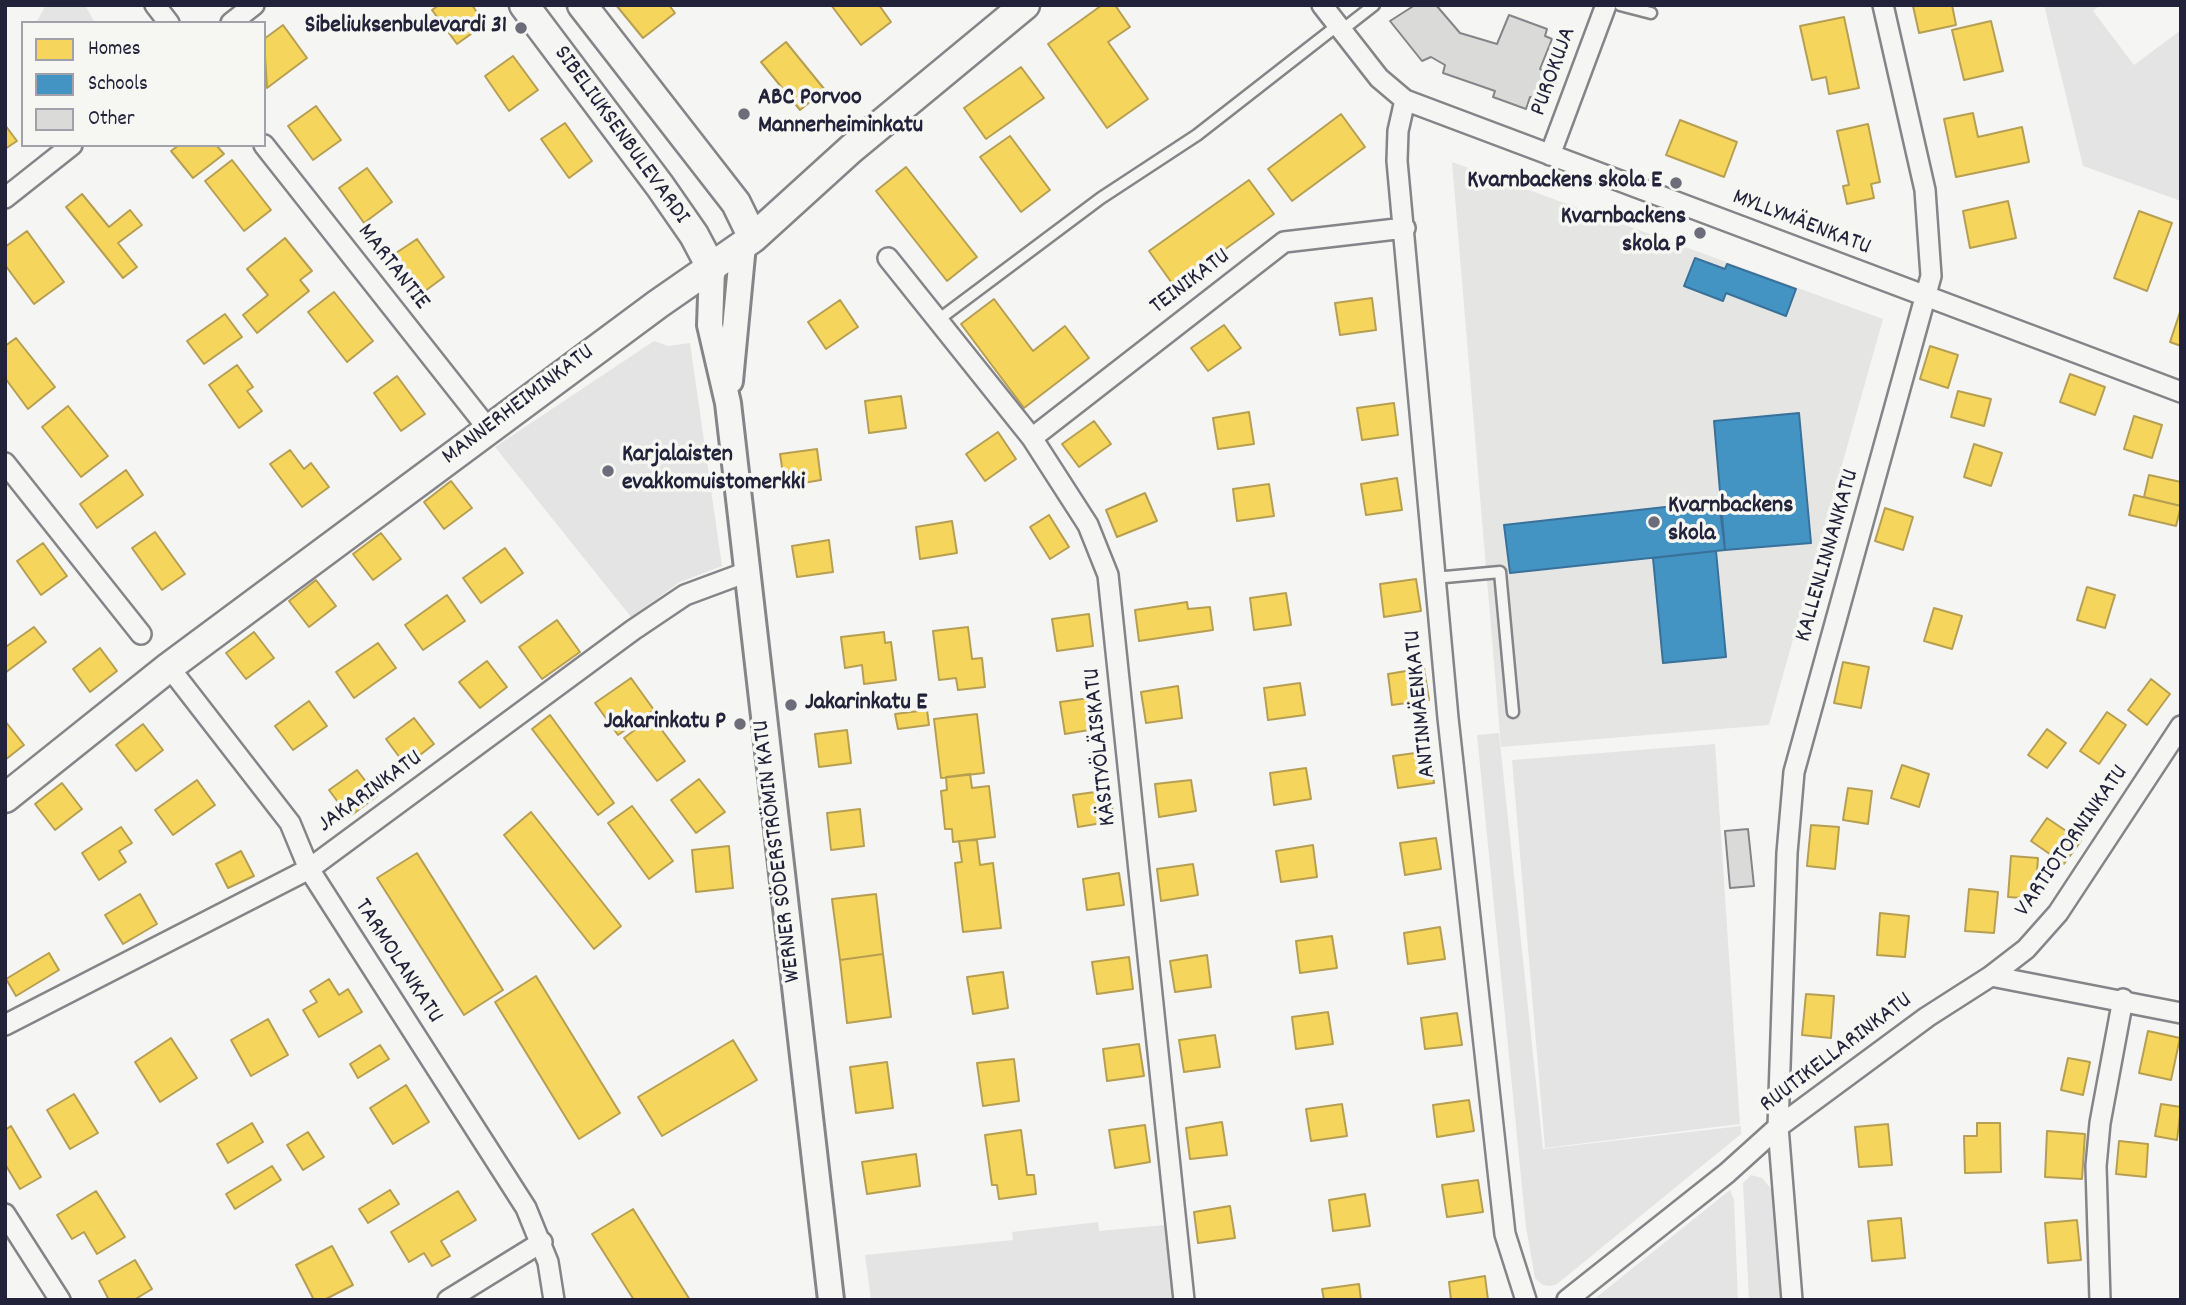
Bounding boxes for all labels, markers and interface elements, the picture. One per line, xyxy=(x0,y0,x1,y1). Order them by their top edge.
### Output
place label: Sibeliuksenbulevardi 31 xyxy=(305,14,507,42)
marker: Sibeliuksenbulevardi 31 xyxy=(513,20,529,36)
legend xyxy=(21,21,266,147)
street label: PUROKUJA xyxy=(1526,24,1584,120)
text: Homes xyxy=(88,35,141,65)
street label: SIBELIUKSENBULEVARDI xyxy=(546,41,694,231)
text: Schools xyxy=(88,70,148,100)
place label: ABC Porvoo Mannerheiminkatu xyxy=(758,86,923,142)
text: Other xyxy=(88,105,134,135)
marker: ABC Porvoo Mannerheiminkatu xyxy=(736,106,752,122)
place label: Kvarnbackens skola E xyxy=(1467,169,1662,197)
marker: Kvarnbackens skola E xyxy=(1668,175,1684,191)
street label: MYLLYMÄENKATU xyxy=(1728,184,1874,264)
place label: Kvarnbackens skola P xyxy=(1561,205,1686,261)
street label: MARTANTIE xyxy=(349,219,435,317)
marker: Kvarnbackens skola P xyxy=(1692,225,1708,241)
street label: TEINIKATU xyxy=(1145,244,1237,322)
street label: MANNERHEIMINKATU xyxy=(437,339,601,473)
place label: Karjalaisten evakkomuistomerkki xyxy=(622,443,805,499)
marker: Karjalaisten evakkomuistomerkki xyxy=(600,463,616,479)
street label: KALLENLINNANKATU xyxy=(1791,467,1867,645)
place label: Kvarnbackens skola xyxy=(1668,494,1793,550)
marker: Kvarnbackens skola xyxy=(1646,514,1662,530)
street label: ANTINMÄENKATU xyxy=(1400,629,1444,779)
street label: KÄSITYÖLÄISKATU xyxy=(1079,667,1125,827)
place label: Jakarinkatu E xyxy=(805,691,927,719)
marker: Jakarinkatu E xyxy=(783,697,799,713)
place label: Jakarinkatu P xyxy=(604,710,726,738)
marker: Jakarinkatu P xyxy=(732,716,748,732)
street label: WERNER SÖDERSTRÖMIN KATU xyxy=(749,718,809,984)
street label: JAKARINKATU xyxy=(313,745,429,841)
street label: VARTIOTORNINKATU xyxy=(2010,761,2136,923)
street label: TARMOLANKATU xyxy=(346,894,448,1030)
street label: RUUTIKELLARINKATU xyxy=(1755,987,1919,1121)

